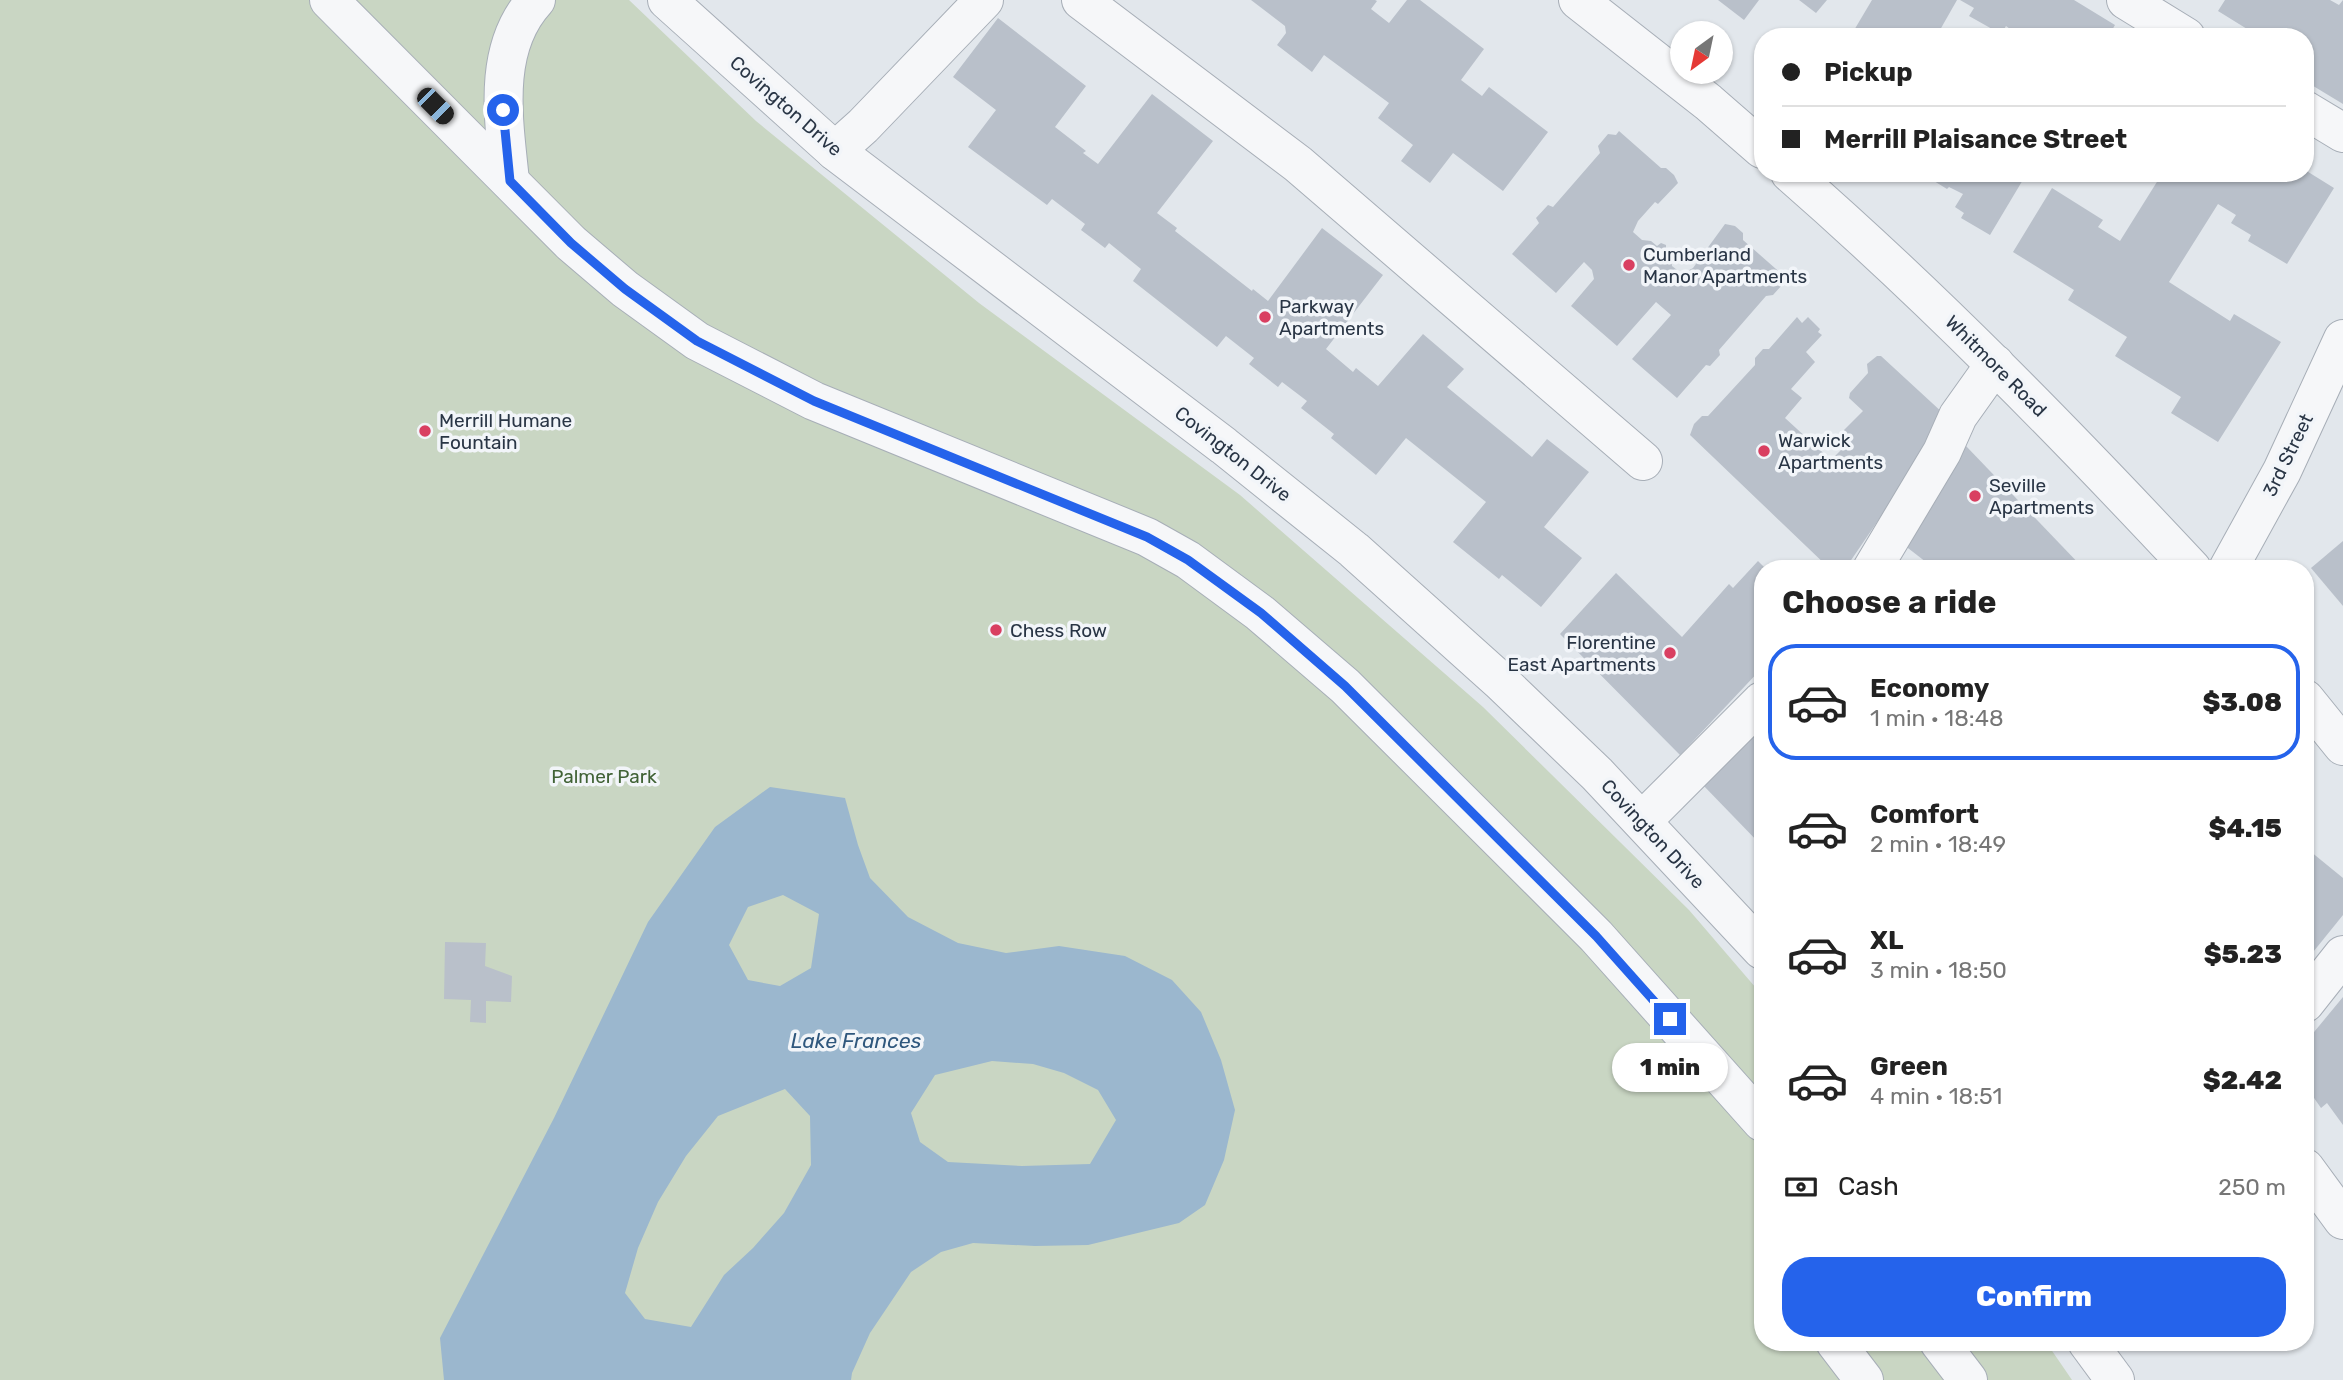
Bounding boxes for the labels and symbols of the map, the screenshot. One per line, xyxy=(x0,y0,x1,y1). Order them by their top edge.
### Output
north arrow xyxy=(1670,21,1732,84)
street label: Covington Drive xyxy=(725,51,847,161)
car xyxy=(413,84,458,128)
route start xyxy=(487,94,519,126)
place label: Cumberland Manor Apartments xyxy=(1643,243,1807,288)
marker: Cumberland Manor Apartments xyxy=(1621,257,1637,273)
place label: Parkway Apartments xyxy=(1279,295,1384,340)
marker: Parkway Apartments xyxy=(1257,309,1273,325)
street label: Whitmore Road xyxy=(1940,310,2052,422)
street label: Covington Drive xyxy=(1170,401,1296,507)
place label: Merrill Humane Fountain xyxy=(439,409,572,454)
street label: 3rd Street xyxy=(2258,409,2318,500)
marker: Merrill Humane Fountain xyxy=(417,423,433,439)
place label: Warwick Apartments xyxy=(1778,429,1883,474)
marker: Warwick Apartments xyxy=(1756,443,1772,459)
place label: Seville Apartments xyxy=(1989,474,2094,519)
marker: Seville Apartments xyxy=(1967,488,1983,504)
place label: Chess Row xyxy=(1010,619,1107,642)
marker: Chess Row xyxy=(988,622,1004,638)
place label: Florentine East Apartments xyxy=(1508,631,1656,676)
marker: Florentine East Apartments xyxy=(1662,645,1678,661)
park label: Palmer Park xyxy=(551,765,657,788)
street label: Covington Drive xyxy=(1596,774,1710,894)
route end xyxy=(1654,1003,1686,1035)
water label: Lake Frances xyxy=(791,1028,921,1053)
callout: 1 min xyxy=(1612,1044,1728,1092)

